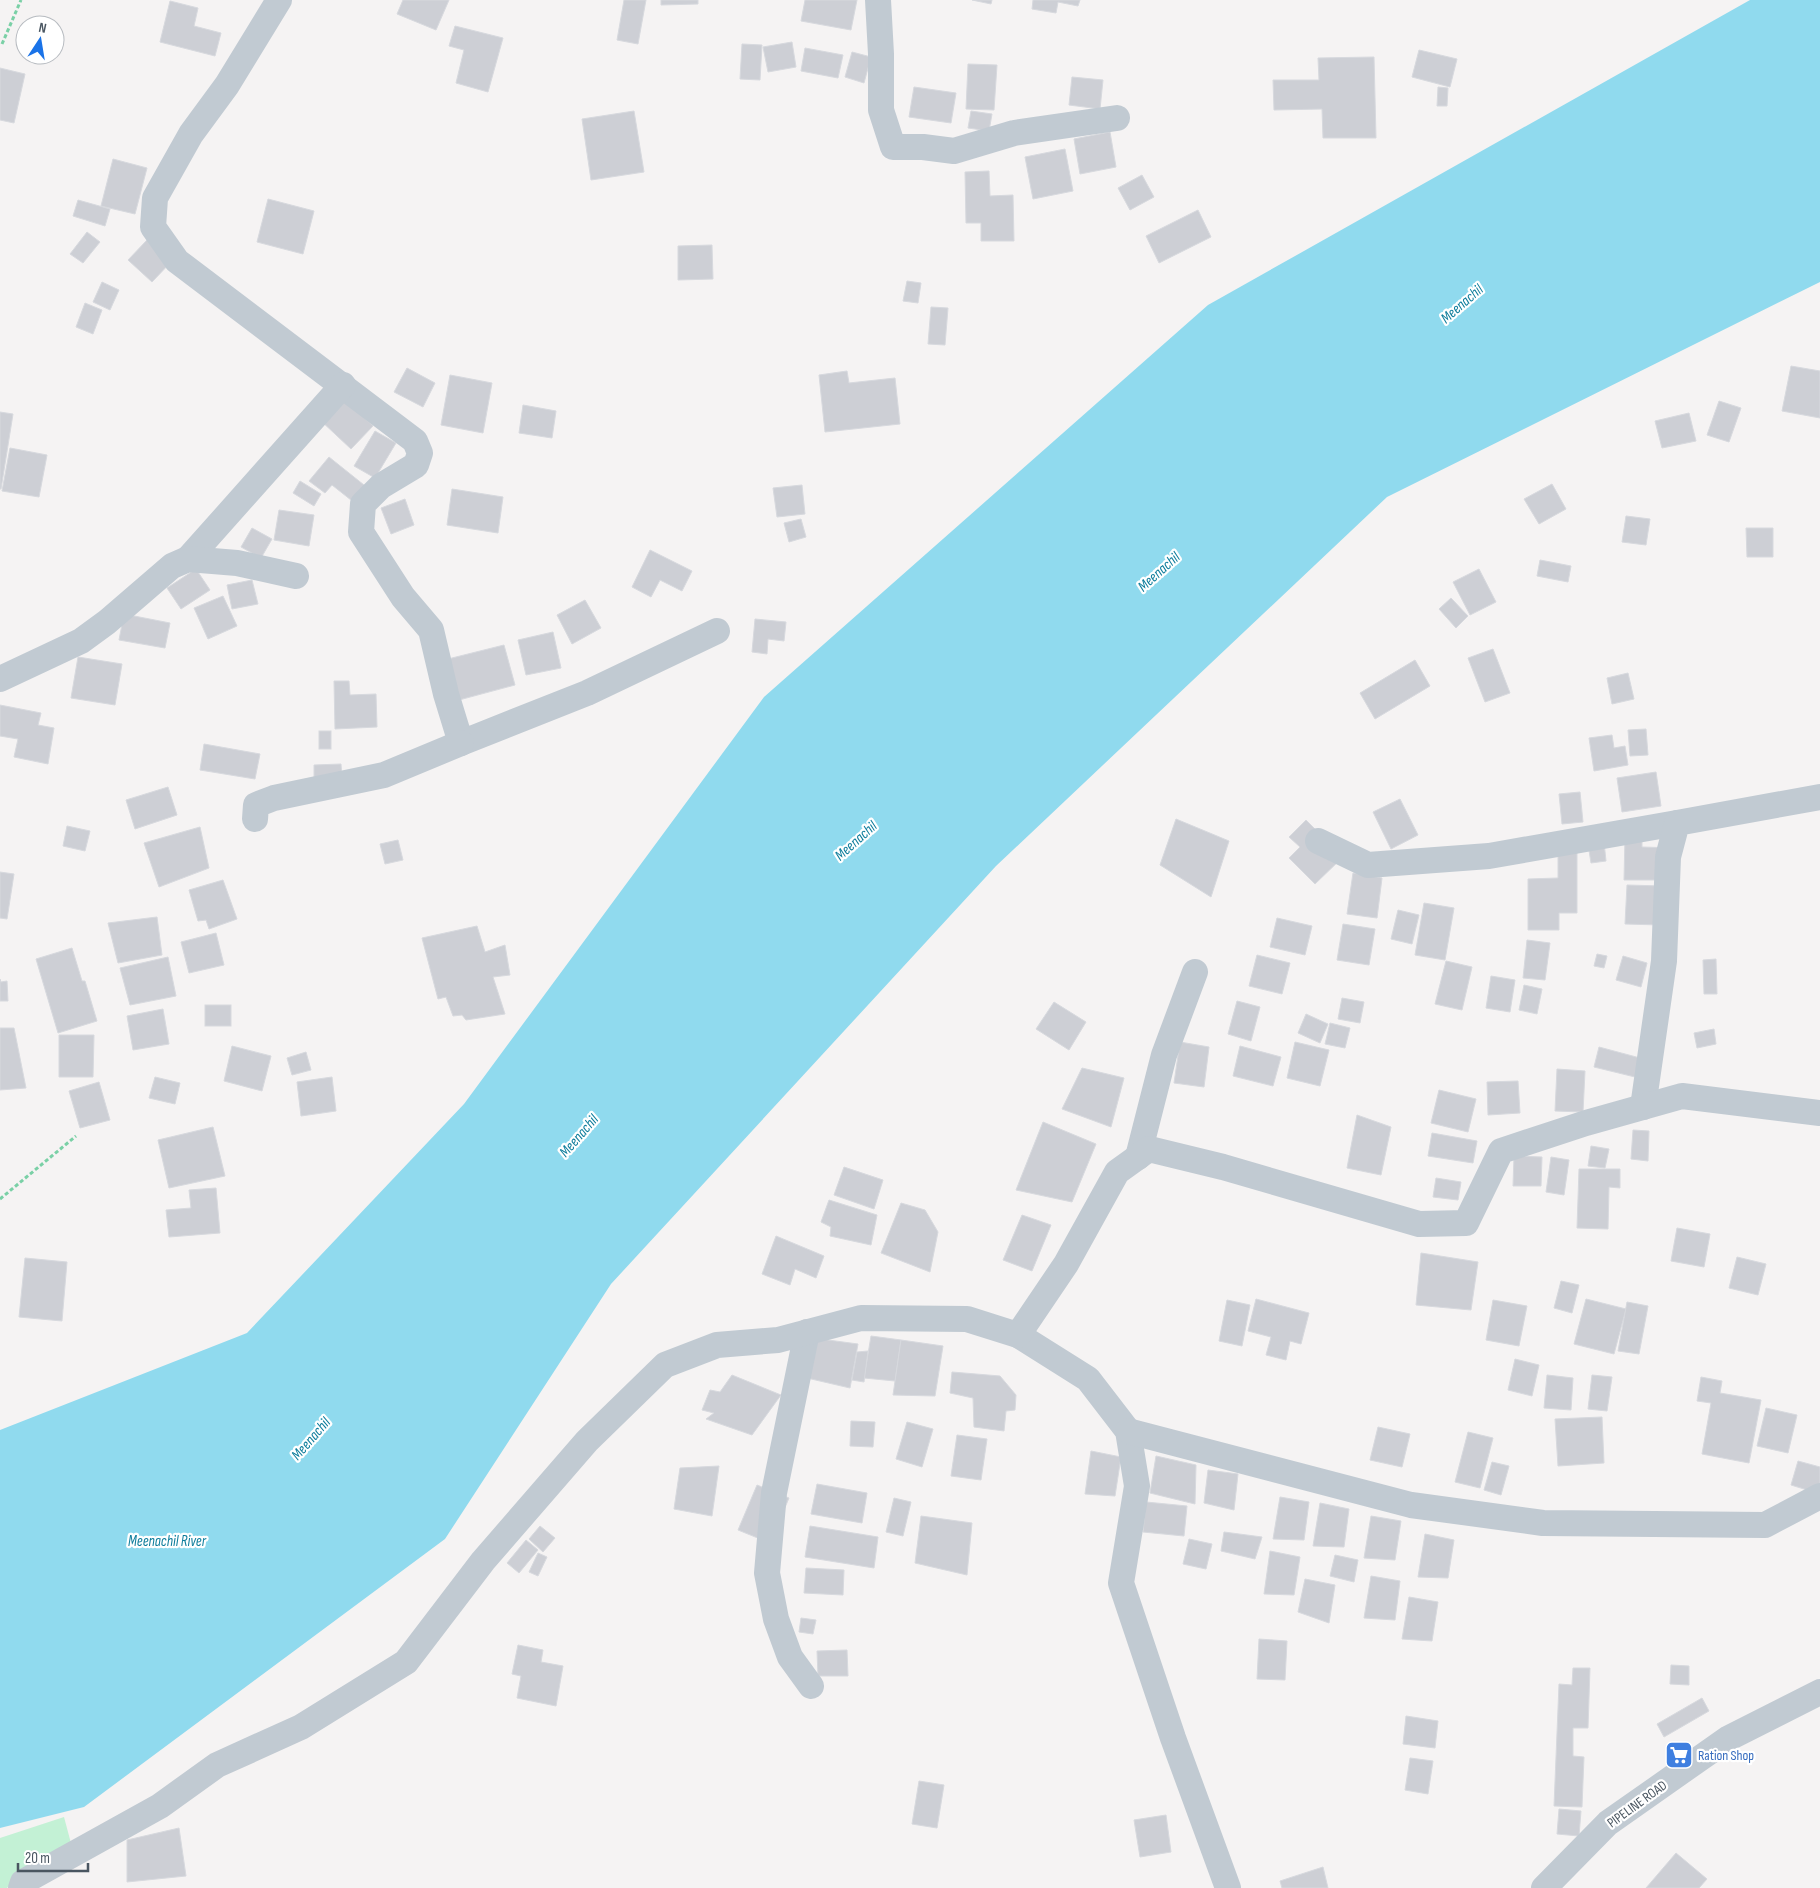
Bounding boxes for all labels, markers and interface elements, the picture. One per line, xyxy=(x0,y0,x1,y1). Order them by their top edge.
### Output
north arrow xyxy=(15,15,65,65)
text: N xyxy=(37,19,48,37)
water label: Meenachil xyxy=(1437,279,1488,328)
water label: Meenachil xyxy=(1134,547,1185,596)
water label: Meenachil xyxy=(831,816,882,865)
water label: Meenachil xyxy=(555,1110,604,1161)
water label: Meenachil xyxy=(287,1413,336,1464)
water label: Meenachil River xyxy=(128,1532,207,1551)
supermarket icon: Ration Shop xyxy=(1664,1740,1694,1770)
place label: Ration Shop xyxy=(1698,1747,1754,1764)
street label: PIPELINE ROAD xyxy=(1604,1777,1670,1831)
scale bar xyxy=(18,1840,88,1872)
text: 20 m xyxy=(25,1849,50,1868)

